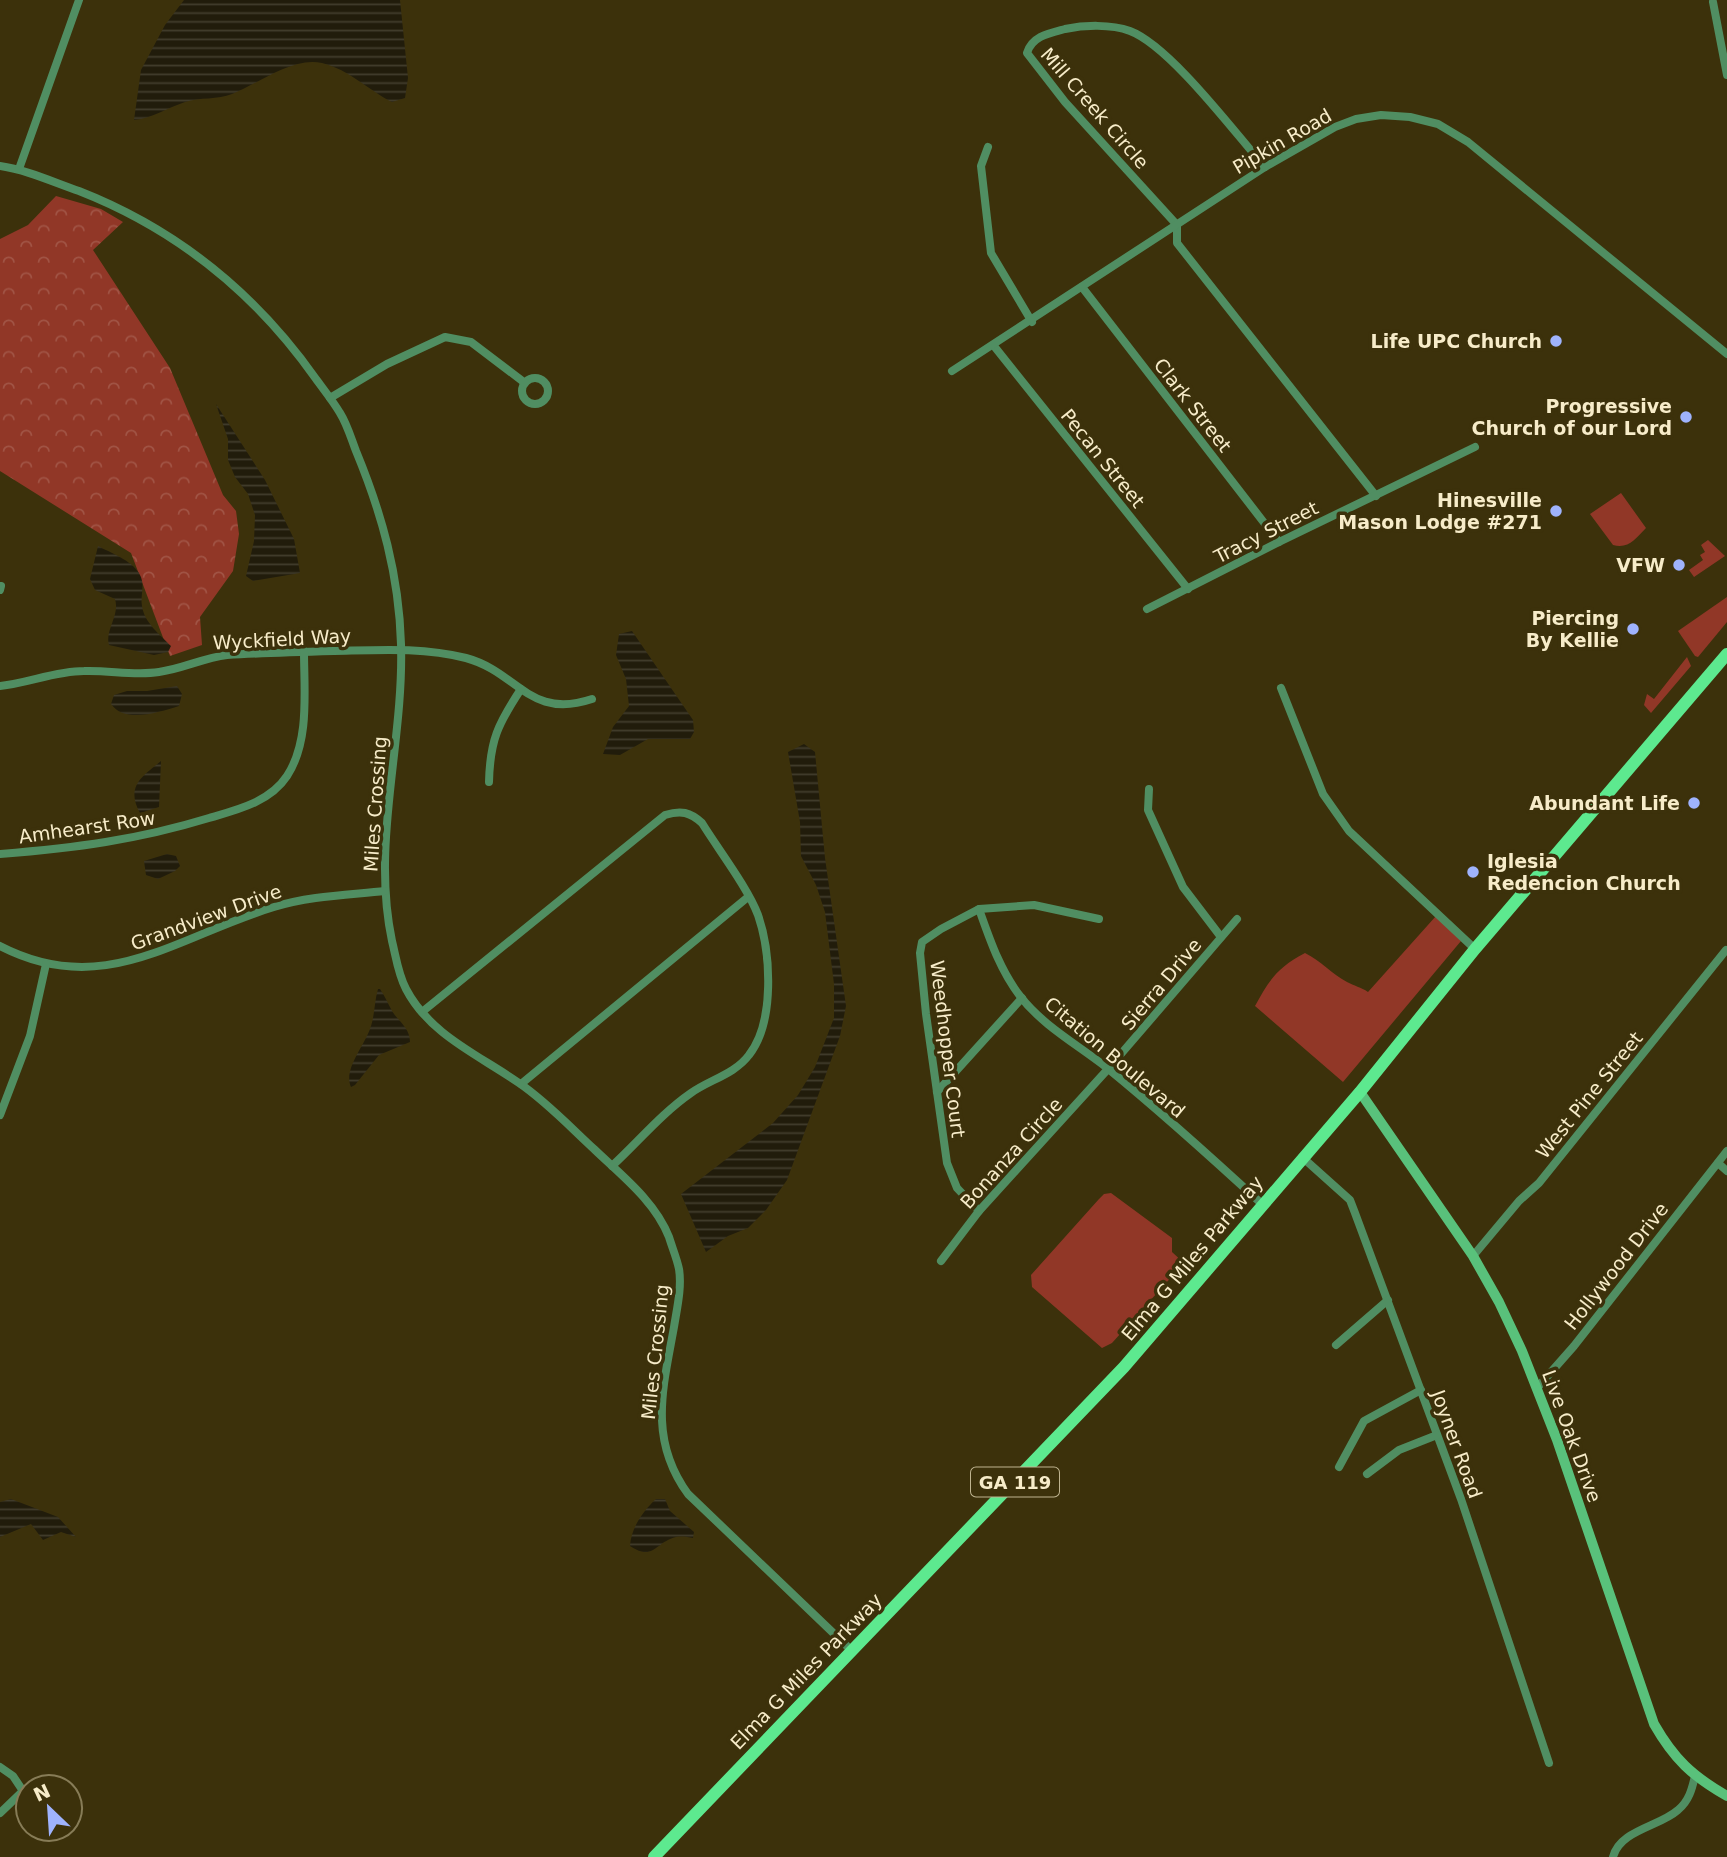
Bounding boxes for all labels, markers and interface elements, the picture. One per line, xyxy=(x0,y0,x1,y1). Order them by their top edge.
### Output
street label: Mill Creek Circle xyxy=(1037,43,1153,173)
street label: Pipkin Road xyxy=(1229,104,1335,178)
place label: Life UPC Church xyxy=(1371,330,1542,352)
marker: Life UPC Church xyxy=(1548,333,1564,349)
street label: Clark Street xyxy=(1150,354,1236,456)
place label: Progressive Church of our Lord xyxy=(1472,395,1672,439)
street label: Pecan Street xyxy=(1057,404,1149,512)
marker: Progressive Church of our Lord xyxy=(1678,409,1694,425)
place label: Hinesville Mason Lodge #271 xyxy=(1338,489,1542,533)
street label: Tracy Street xyxy=(1209,496,1322,568)
marker: Hinesville Mason Lodge #271 xyxy=(1548,503,1564,519)
place label: VFW xyxy=(1616,554,1665,576)
marker: VFW xyxy=(1671,557,1687,573)
place label: Piercing By Kellie xyxy=(1526,607,1619,651)
marker: Piercing By Kellie xyxy=(1625,621,1641,637)
street label: Wyckfield Way xyxy=(212,624,352,654)
street label: Miles Crossing xyxy=(359,735,391,873)
place label: Abundant Life xyxy=(1529,792,1680,814)
marker: Abundant Life xyxy=(1686,795,1702,811)
street label: Amhearst Row xyxy=(17,807,157,847)
place label: Iglesia Redencion Church xyxy=(1487,850,1681,894)
marker: Iglesia Redencion Church xyxy=(1465,864,1481,880)
street label: Grandview Drive xyxy=(128,880,284,954)
street label: Sierra Drive xyxy=(1116,934,1206,1034)
street label: Weedhopper Court xyxy=(926,959,970,1139)
street label: Citation Boulevard xyxy=(1040,992,1190,1122)
street label: West Pine Street xyxy=(1531,1027,1647,1163)
street label: Bonanza Circle xyxy=(956,1093,1066,1213)
street label: Elma G Miles Parkway xyxy=(1117,1171,1267,1345)
street label: Hollywood Drive xyxy=(1560,1198,1672,1334)
street label: Miles Crossing xyxy=(637,1283,673,1421)
street label: Live Oak Drive xyxy=(1538,1367,1606,1505)
street label: Joyner Road xyxy=(1427,1386,1487,1501)
road number: GA 119 xyxy=(971,1468,1059,1497)
street label: Elma G Miles Parkway xyxy=(726,1588,886,1754)
north arrow xyxy=(14,1773,84,1843)
text: N xyxy=(30,1779,54,1806)

